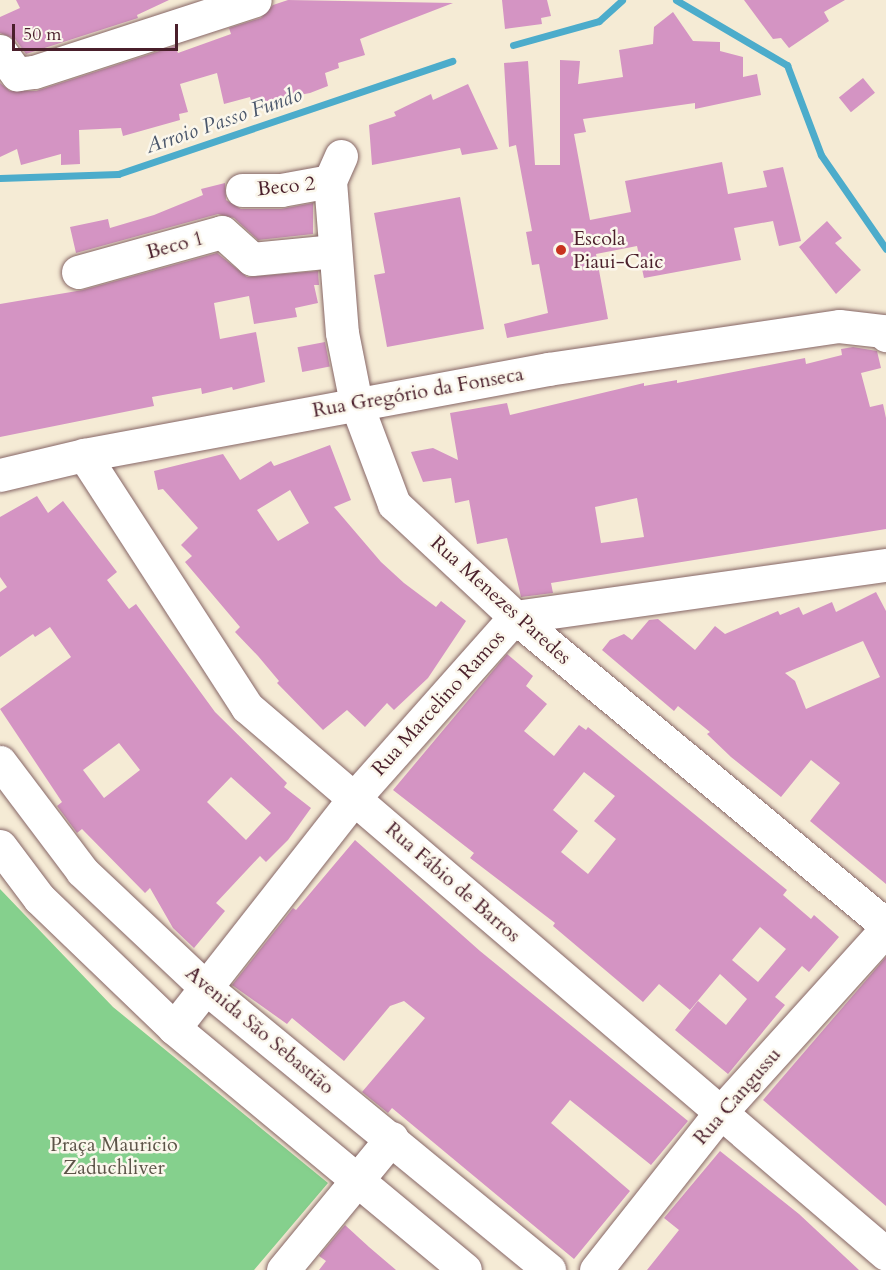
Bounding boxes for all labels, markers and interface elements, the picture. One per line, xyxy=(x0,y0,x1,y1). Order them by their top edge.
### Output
scale bar xyxy=(15,12,182,50)
text: 50 m xyxy=(23,22,62,47)
water label: Arroio Passo Fundo xyxy=(142,82,306,160)
street label: Beco 2 xyxy=(256,171,316,201)
street label: Beco 1 xyxy=(144,226,206,264)
place label: Escola Piaui-Caic xyxy=(573,226,663,273)
marker: Escola Piaui-Caic xyxy=(554,243,568,257)
street label: Rua Gregório da Fonseca xyxy=(311,362,525,422)
street label: Rua Menezes Paredes xyxy=(426,531,576,669)
street label: Rua Marcelino Ramos xyxy=(367,625,509,781)
street label: Rua Fábio de Barros xyxy=(381,817,525,947)
street label: Avenida São Sebastião xyxy=(181,961,339,1099)
street label: Rua Cangussu xyxy=(688,1043,786,1149)
park label: Praça Mauricio Zaduchliver xyxy=(50,1133,178,1180)

